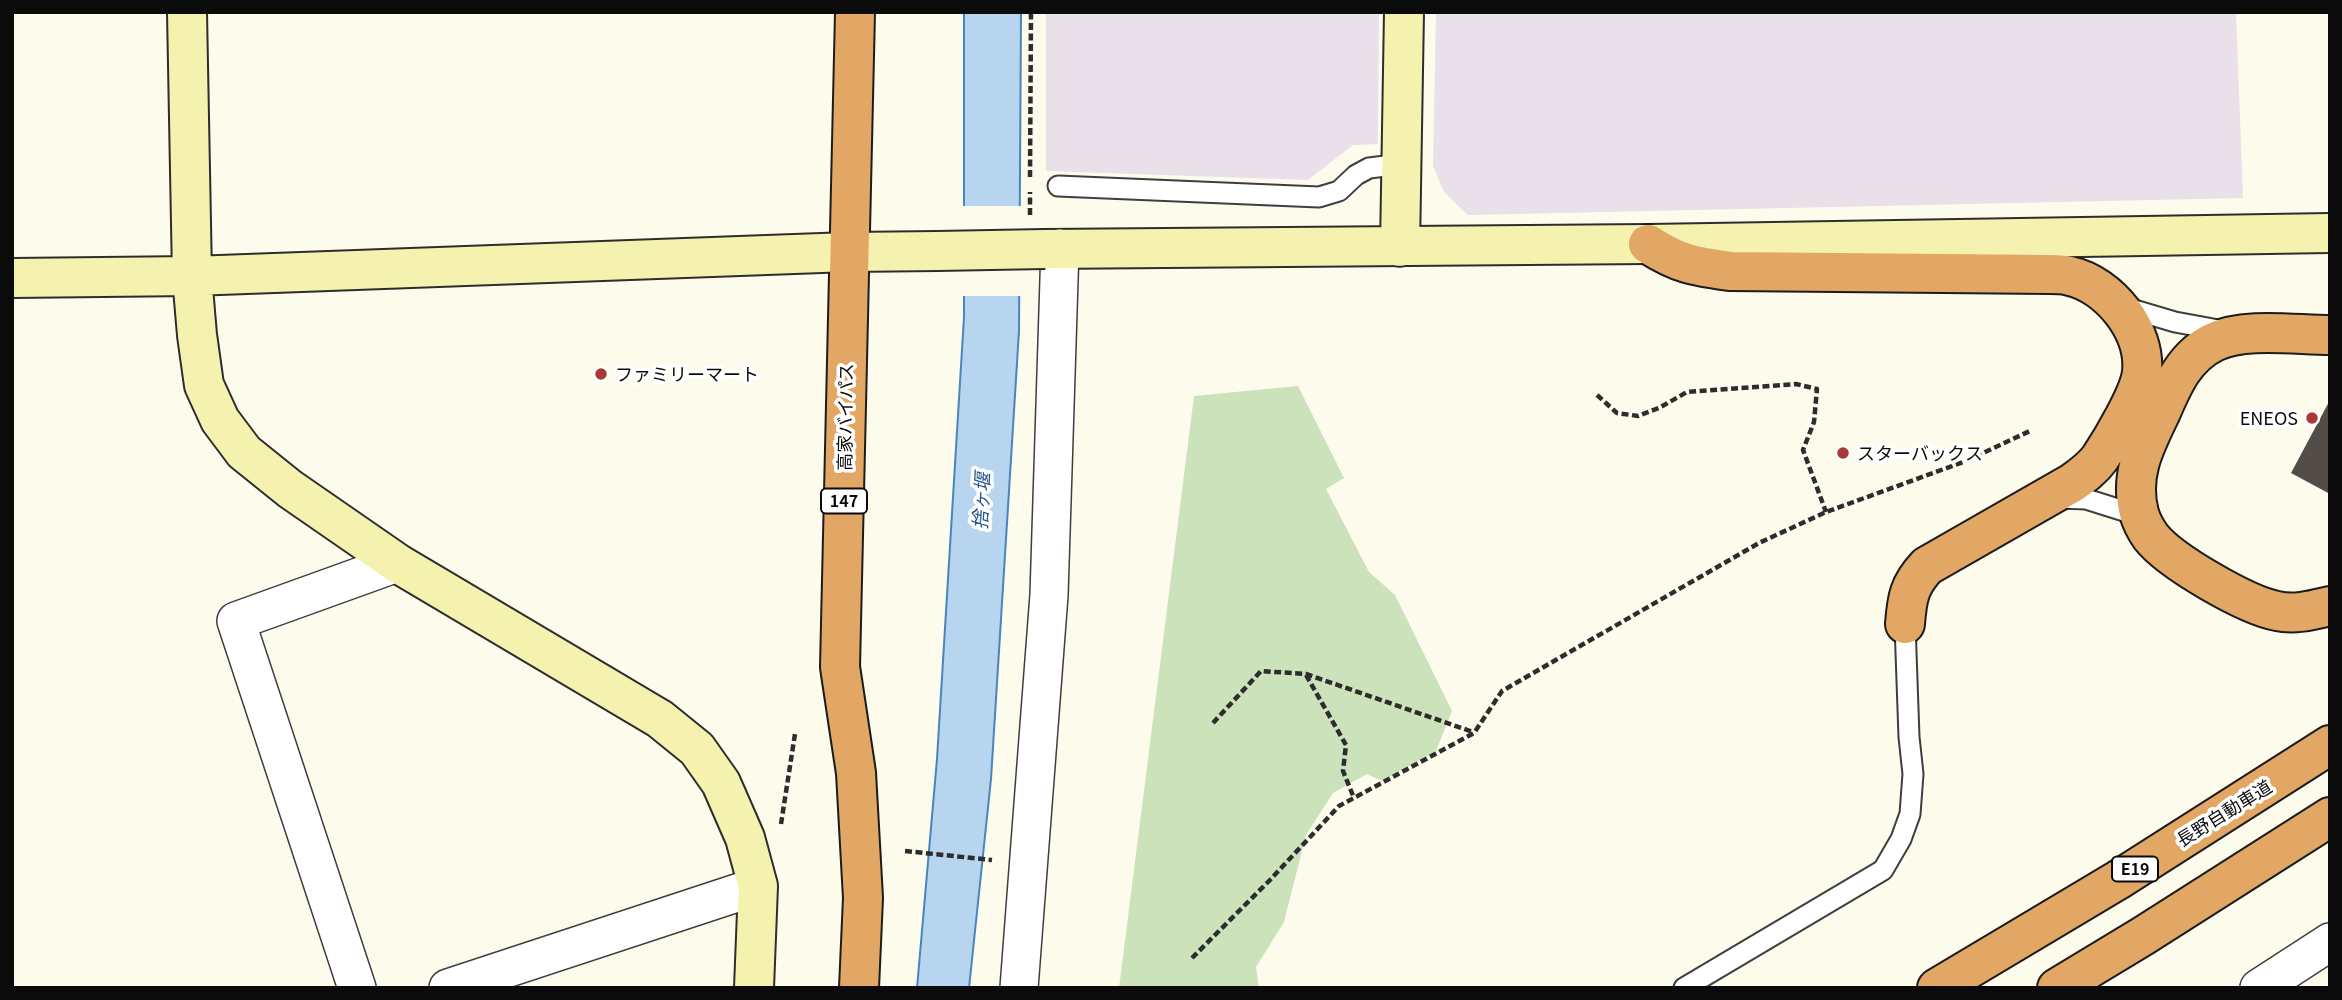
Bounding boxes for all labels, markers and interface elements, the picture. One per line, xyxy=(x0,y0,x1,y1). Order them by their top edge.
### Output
place label: ファミリーマート xyxy=(615,363,759,385)
street label: 高家バイパス xyxy=(833,363,857,471)
marker: ファミリーマート xyxy=(593,366,609,382)
place label: ENEOS xyxy=(2240,407,2298,429)
marker: ENEOS xyxy=(2304,410,2320,426)
place label: スターバックス xyxy=(1857,442,1983,464)
marker: スターバックス xyxy=(1835,445,1851,461)
water label: 捨ヶ堰 xyxy=(968,472,994,530)
road number: 147 xyxy=(821,488,867,514)
street label: 長野自動車道 xyxy=(2172,775,2276,851)
road number: E19 xyxy=(2112,856,2158,882)

